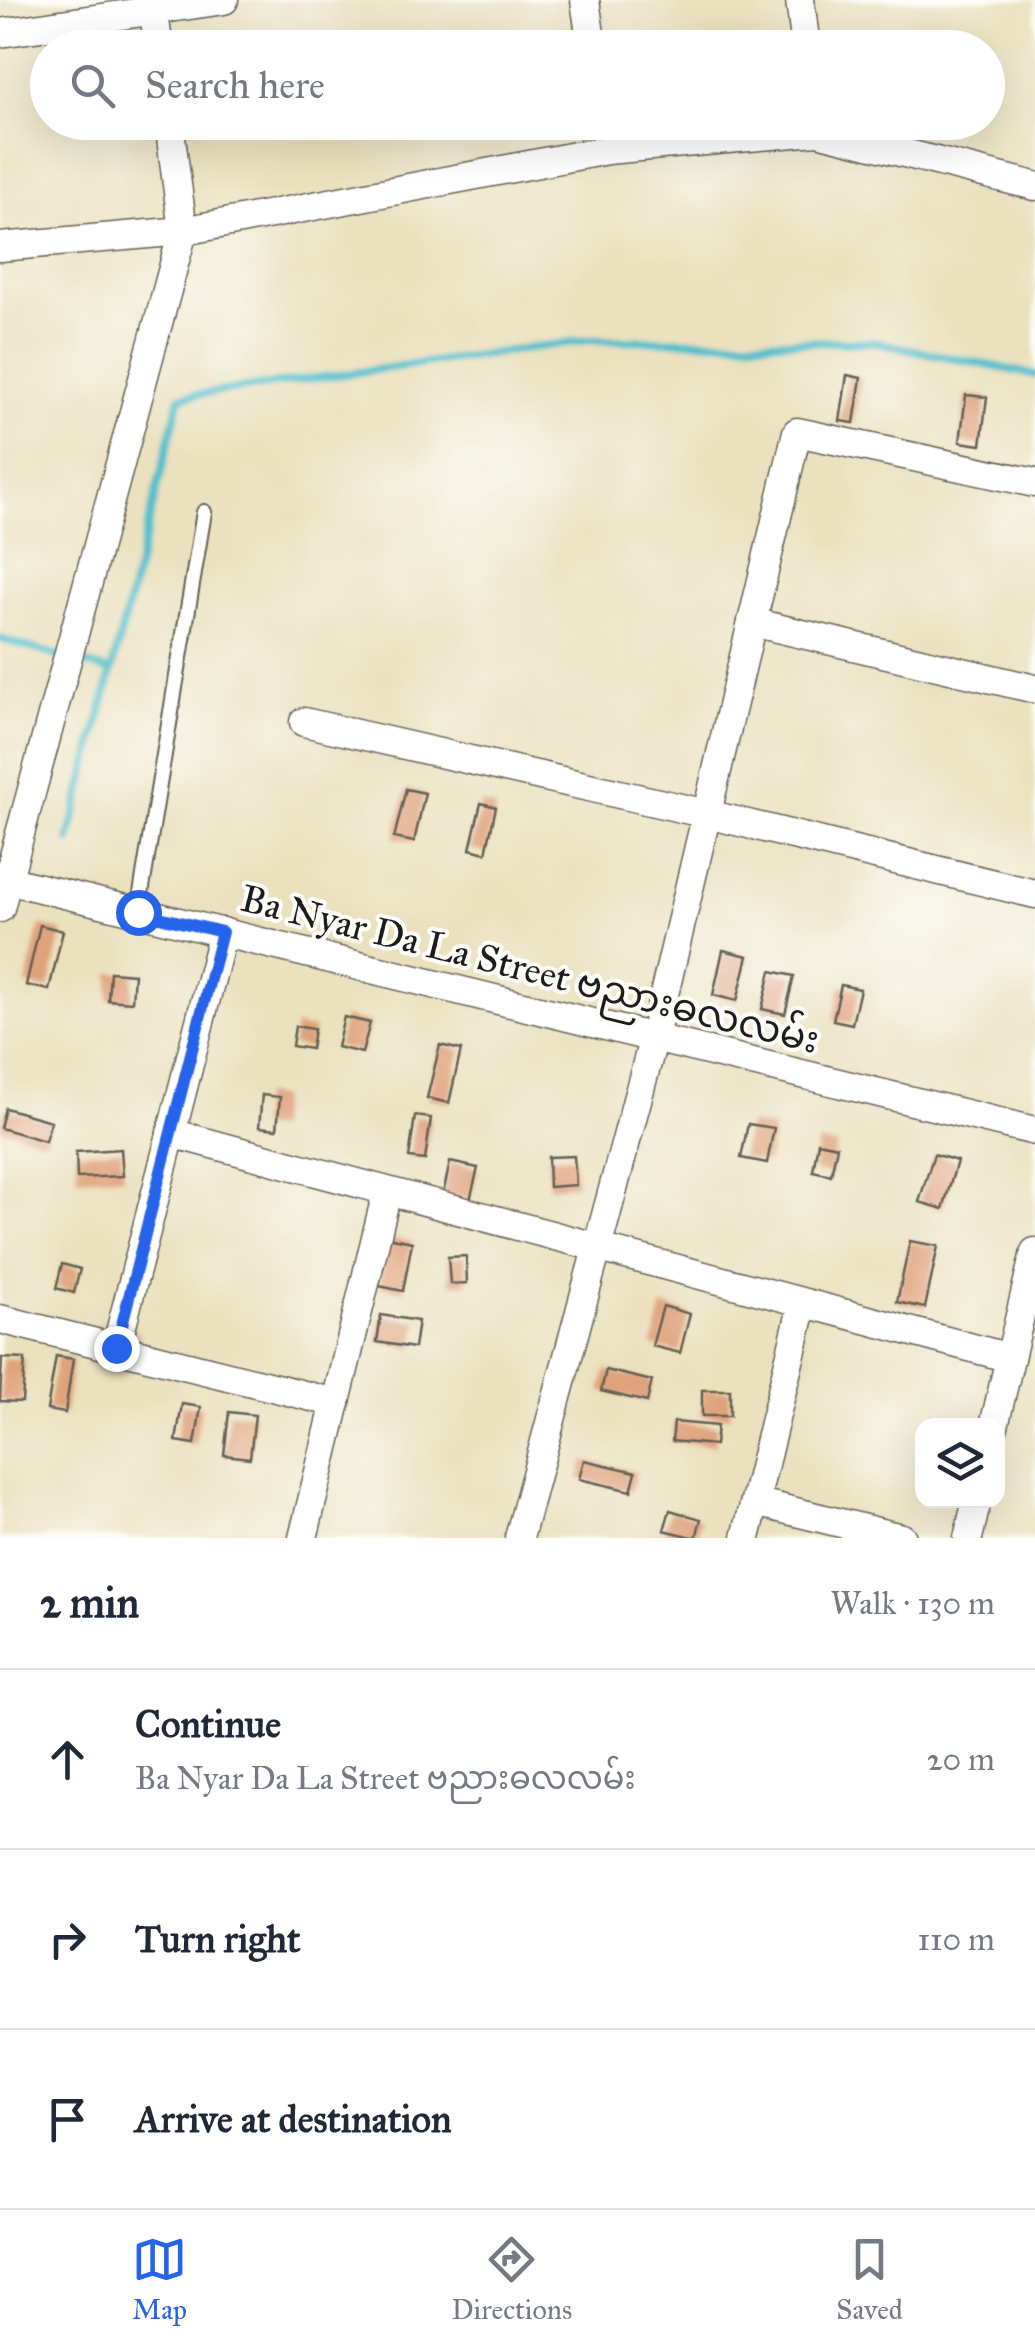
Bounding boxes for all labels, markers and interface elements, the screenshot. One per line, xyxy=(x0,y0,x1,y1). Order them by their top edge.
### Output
search box xyxy=(30,30,1005,140)
icon: search xyxy=(65,58,120,113)
text: Search here xyxy=(145,62,325,108)
street label: Ba Nyar Da La Street ဗညားဓလလမ်း xyxy=(234,872,825,1071)
route start xyxy=(116,890,162,936)
route end xyxy=(94,1326,140,1372)
map controls xyxy=(915,1418,1005,1508)
button: layers xyxy=(915,1418,1005,1508)
text: 2 min xyxy=(40,1577,139,1629)
text: Walk · 130 m xyxy=(831,1584,995,1623)
text: Continue xyxy=(135,1701,281,1747)
icon: ahead xyxy=(40,1732,95,1787)
text: 20 m xyxy=(927,1740,995,1779)
text: Ba Nyar Da La Street ဗညားဓလလမ်း xyxy=(135,1759,636,1798)
icon: right xyxy=(40,1912,95,1967)
text: Turn right xyxy=(135,1916,301,1962)
text: 110 m xyxy=(917,1920,995,1959)
icon: arrive xyxy=(40,2092,95,2147)
text: Arrive at destination xyxy=(135,2096,452,2142)
tab: Map xyxy=(132,2232,187,2327)
tab: Directions xyxy=(451,2232,572,2327)
tab: Saved xyxy=(836,2232,903,2327)

